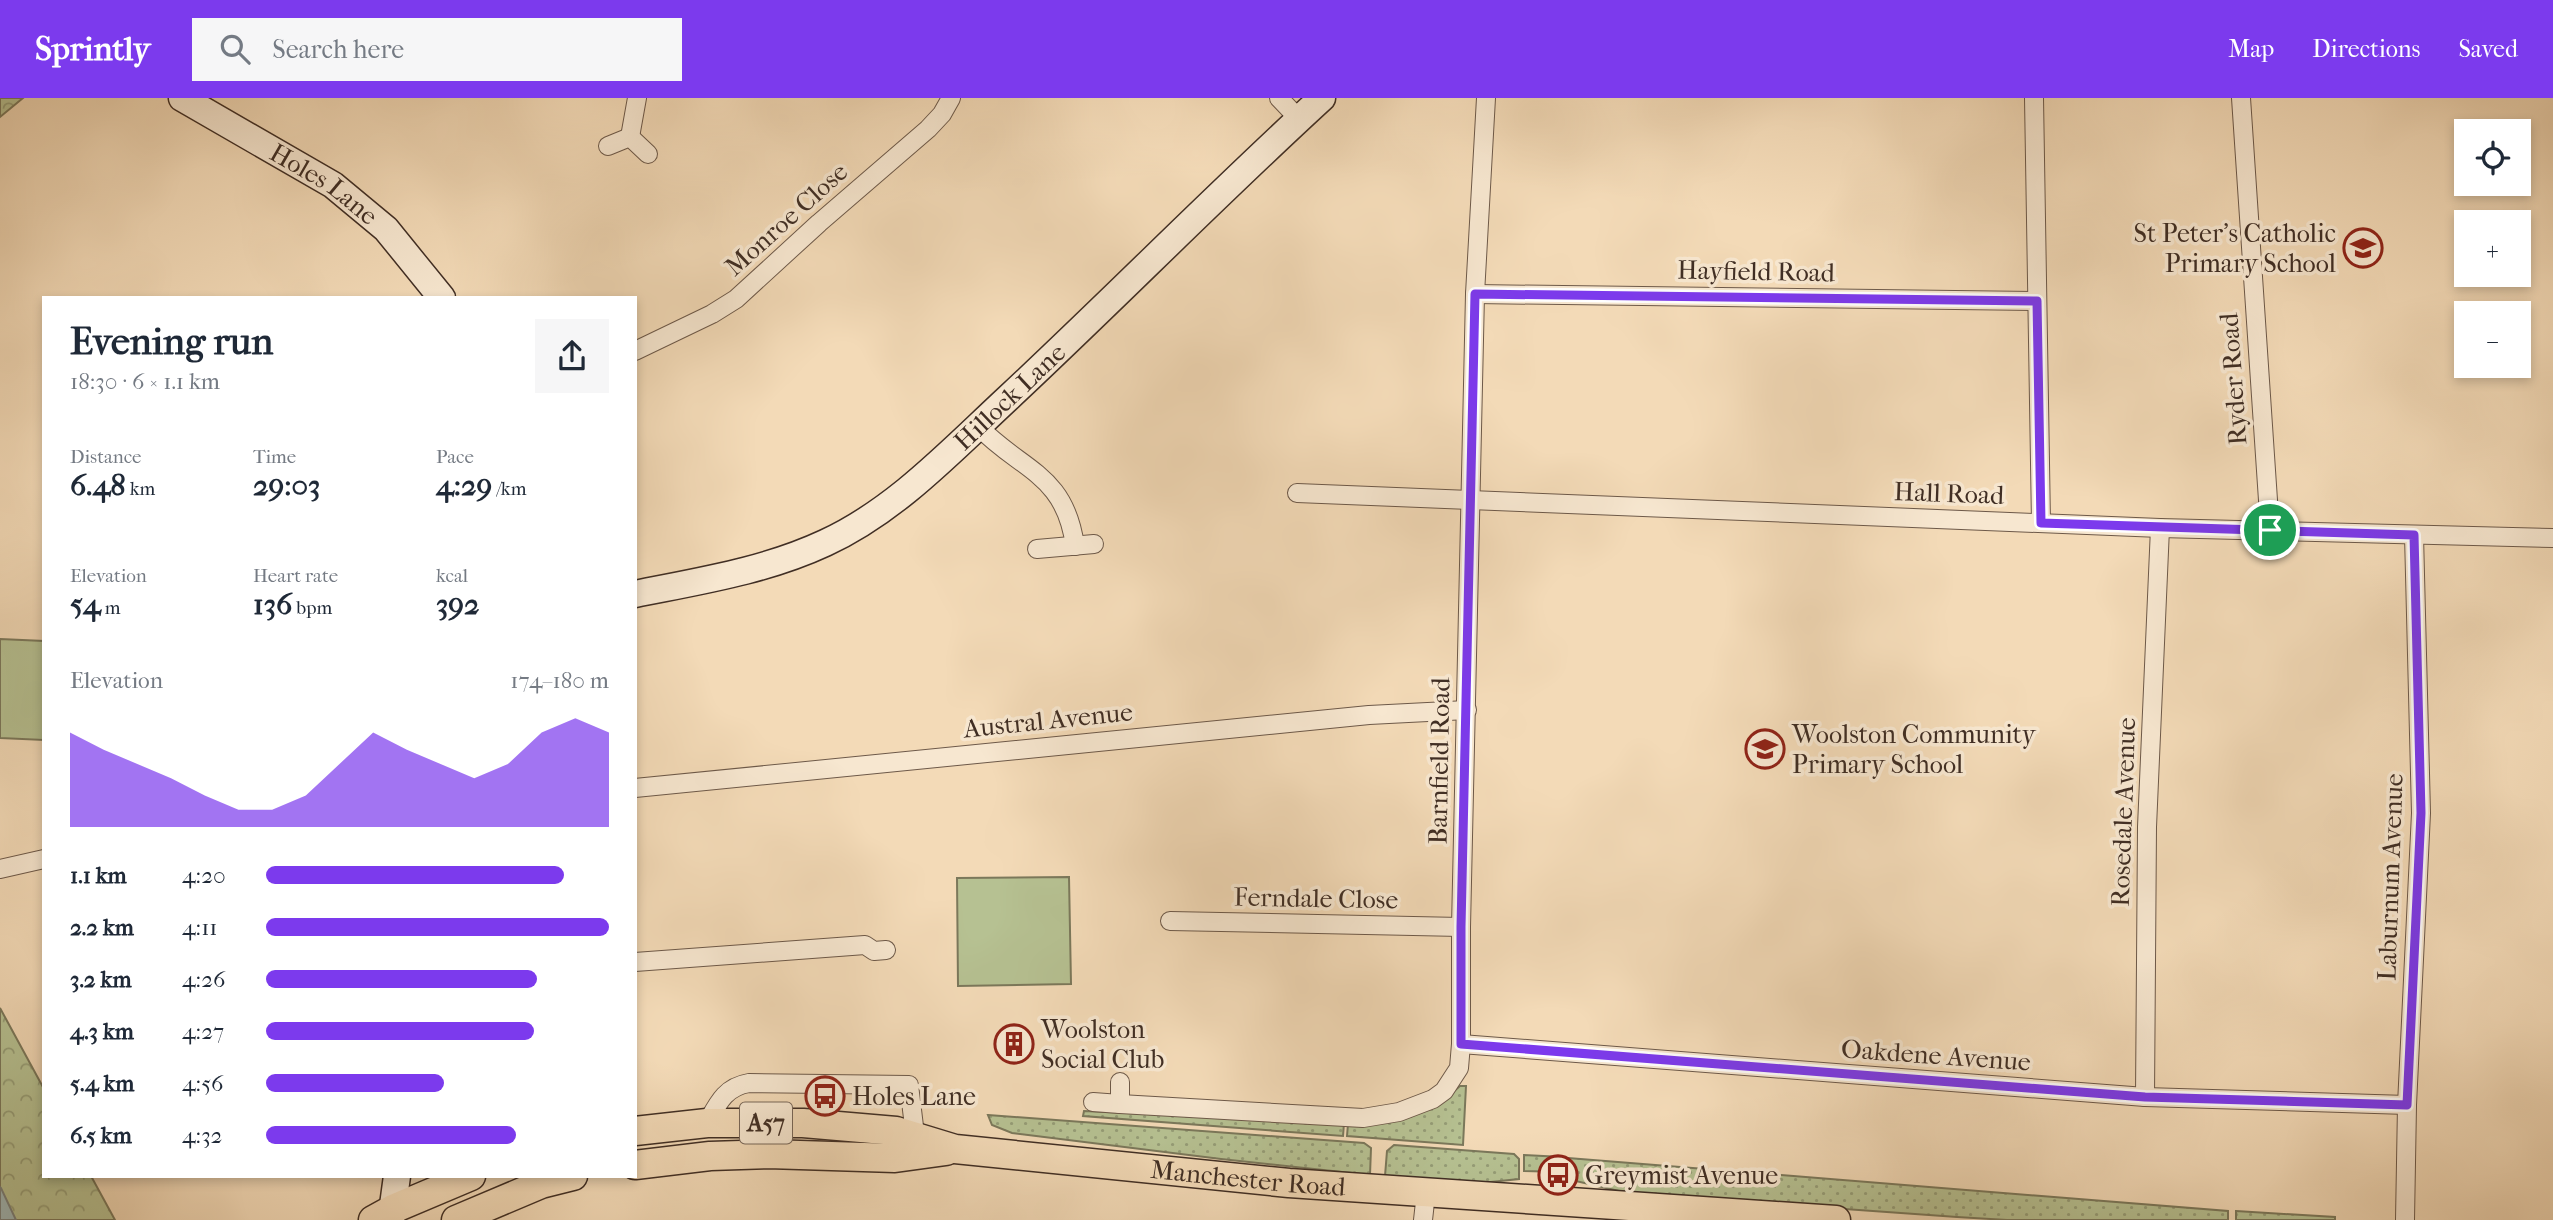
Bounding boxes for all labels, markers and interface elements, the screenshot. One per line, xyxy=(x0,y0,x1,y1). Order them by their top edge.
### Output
search box xyxy=(192,18,682,81)
text: Sprintly xyxy=(35,30,150,69)
icon: search xyxy=(216,30,254,68)
text: Search here xyxy=(272,34,404,65)
text: Map xyxy=(2228,35,2274,63)
text: Directions xyxy=(2312,35,2420,63)
text: Saved xyxy=(2458,35,2518,63)
map controls xyxy=(2454,119,2531,378)
button: locate xyxy=(2454,119,2531,196)
street label: Holes Lane xyxy=(264,137,384,232)
street label: Monroe Close xyxy=(719,156,854,282)
button: + xyxy=(2454,210,2531,287)
place label: St Peter's Catholic Primary School xyxy=(2134,218,2336,279)
school or university icon: St Peter's Catholic Primary School xyxy=(2342,227,2384,269)
street label: Hayfield Road xyxy=(1677,255,1836,288)
button: − xyxy=(2454,301,2531,378)
street label: Ryder Road xyxy=(2213,311,2254,446)
text: Evening run xyxy=(70,319,273,364)
button: share xyxy=(535,319,609,393)
street label: Hillock Lane xyxy=(948,337,1072,457)
text: 18:30 · 6 × 1.1 km xyxy=(70,368,220,395)
text: Distance xyxy=(70,446,141,468)
text: Time xyxy=(253,446,296,468)
text: Pace xyxy=(436,446,474,468)
text: 6.48 xyxy=(70,468,126,503)
text: 29:03 xyxy=(253,468,320,503)
text: 4:29 xyxy=(436,468,492,503)
street label: Hall Road xyxy=(1893,476,2006,511)
text: km xyxy=(126,478,155,500)
text: /km xyxy=(492,478,526,500)
pin xyxy=(2240,500,2300,560)
icon: arrive xyxy=(2251,511,2289,549)
text: Elevation xyxy=(70,565,147,587)
text: Heart rate xyxy=(253,565,338,587)
text: kcal xyxy=(436,565,468,587)
text: 54 xyxy=(70,587,101,622)
text: 136 xyxy=(253,587,292,622)
text: 392 xyxy=(436,587,479,622)
text: m xyxy=(101,597,121,619)
text: bpm xyxy=(292,597,332,619)
text: Elevation xyxy=(70,667,163,694)
text: 174–180 m xyxy=(510,667,609,694)
street label: Barnfield Road xyxy=(1423,676,1456,845)
street label: Austral Avenue xyxy=(961,696,1134,745)
street label: Rosedale Avenue xyxy=(2105,717,2142,907)
place label: Woolston Community Primary School xyxy=(1791,719,2037,780)
school or university icon: Woolston Community Primary School xyxy=(1744,728,1786,770)
street label: Laburnum Avenue xyxy=(2371,773,2410,981)
text: 1.1 km xyxy=(70,862,127,889)
text: 4:20 xyxy=(182,862,226,889)
street label: Ferndale Close xyxy=(1233,882,1399,915)
text: 2.2 km xyxy=(70,914,134,941)
text: 4:11 xyxy=(182,914,218,941)
text: 3.2 km xyxy=(70,966,132,993)
text: 4:26 xyxy=(182,966,225,993)
place label: Woolston Social Club xyxy=(1040,1014,1164,1075)
text: 4.3 km xyxy=(70,1018,134,1045)
text: 4:27 xyxy=(182,1018,224,1045)
building icon: Woolston Social Club xyxy=(993,1023,1035,1065)
street label: Oakdene Avenue xyxy=(1840,1033,2032,1078)
text: 5.4 km xyxy=(70,1070,134,1097)
text: 4:56 xyxy=(182,1070,224,1097)
bus stop icon: Holes Lane xyxy=(804,1075,846,1117)
place label: Holes Lane xyxy=(852,1081,976,1112)
road number: A57 xyxy=(740,1102,792,1143)
text: 6.5 km xyxy=(70,1122,132,1149)
text: 4:32 xyxy=(182,1122,222,1149)
street label: Manchester Road xyxy=(1149,1154,1347,1203)
bus stop icon: Greymist Avenue xyxy=(1537,1154,1579,1196)
place label: Greymist Avenue xyxy=(1585,1160,1778,1191)

